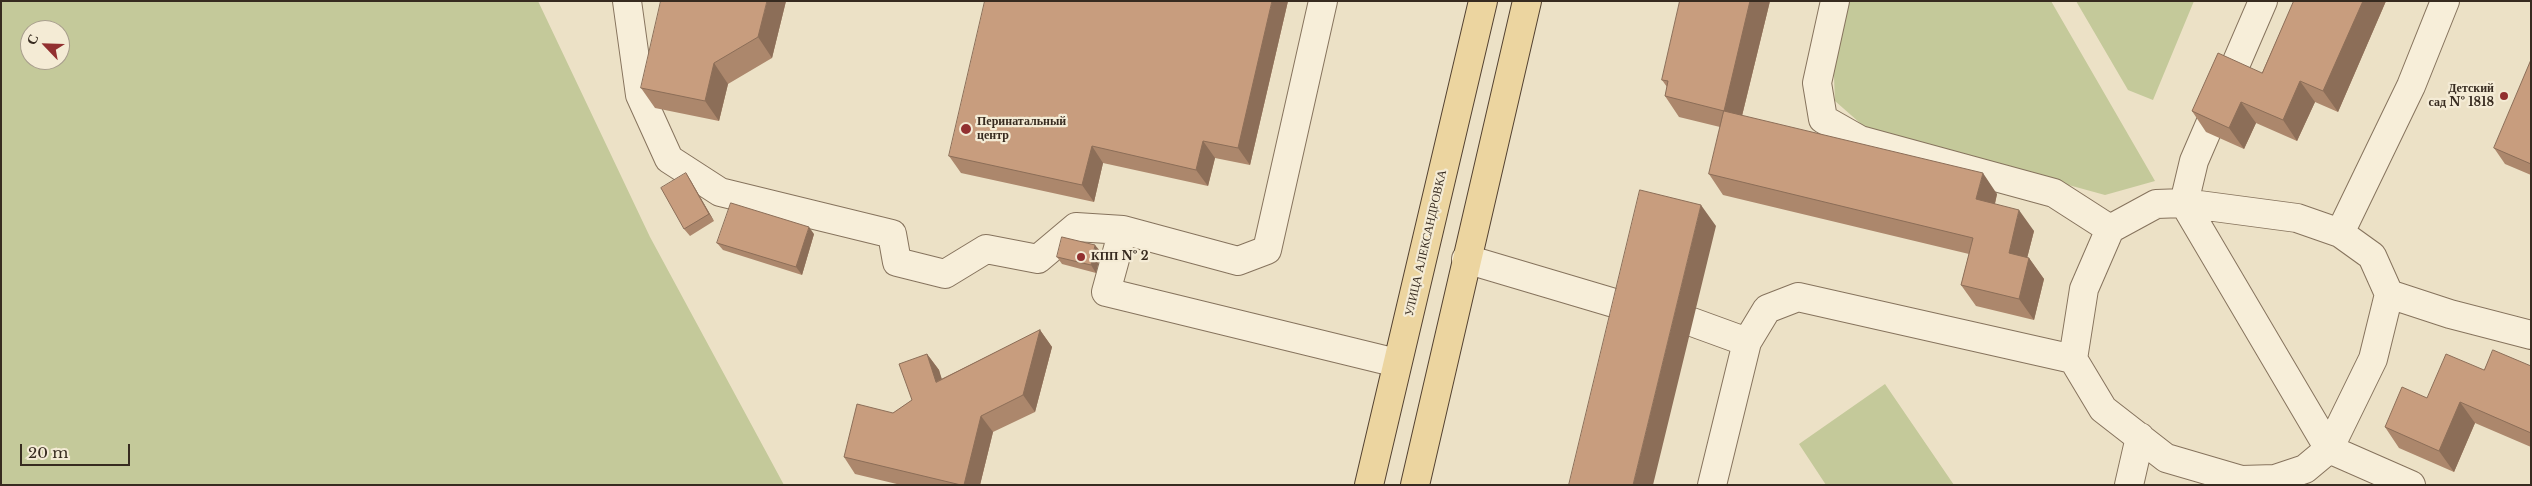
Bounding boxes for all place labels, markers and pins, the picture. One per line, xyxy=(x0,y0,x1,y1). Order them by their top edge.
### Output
place label: Детский сад № 1818 xyxy=(2428,82,2494,110)
marker: Детский сад № 1818 xyxy=(2498,90,2510,102)
place label: Перинатальный центр xyxy=(977,115,1066,143)
marker: Перинатальный центр xyxy=(959,122,973,136)
place label: КПП № 2 xyxy=(1091,250,1148,264)
marker: КПП № 2 xyxy=(1075,251,1087,263)

